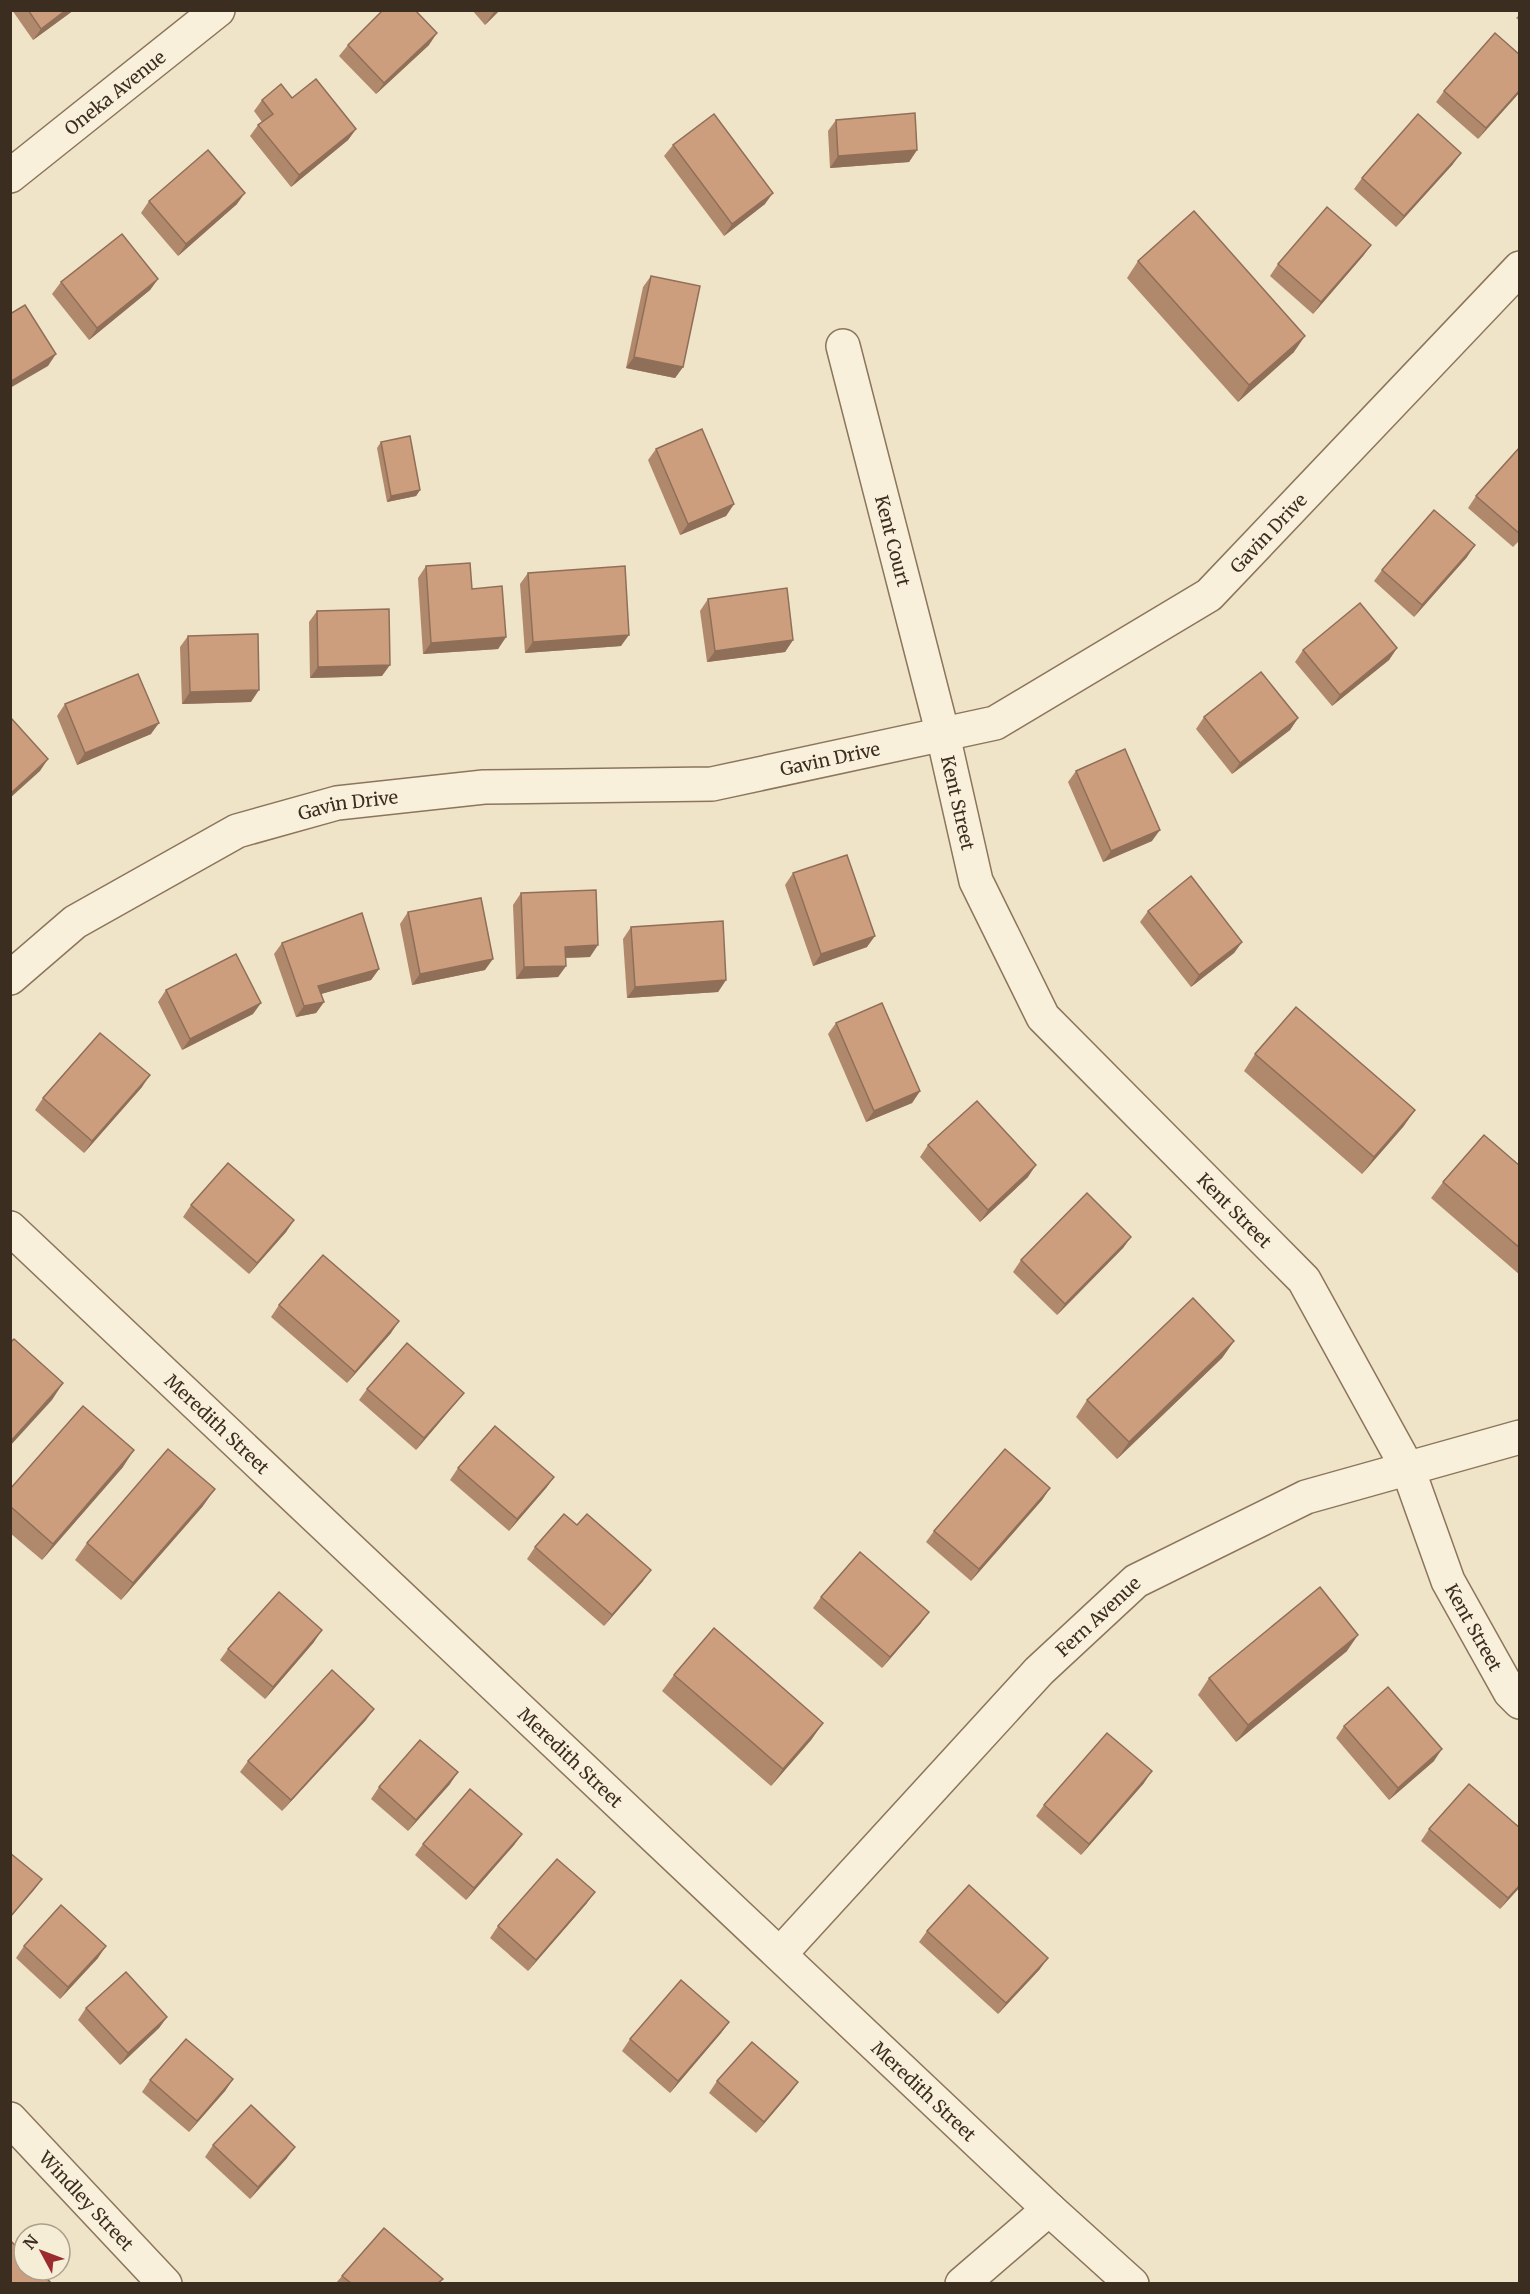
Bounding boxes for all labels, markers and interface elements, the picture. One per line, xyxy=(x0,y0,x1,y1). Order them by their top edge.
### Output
street label: Oneka Avenue xyxy=(59,45,170,140)
street label: Gavin Drive xyxy=(1225,488,1311,578)
street label: Kent Court xyxy=(870,493,916,589)
street label: Gavin Drive xyxy=(778,737,882,781)
street label: Kent Street xyxy=(936,753,980,852)
street label: Gavin Drive xyxy=(295,785,399,825)
street label: Kent Street xyxy=(1193,1168,1277,1252)
street label: Meredith Street xyxy=(160,1369,274,1479)
street label: Fern Avenue xyxy=(1051,1571,1145,1661)
street label: Kent Street xyxy=(1440,1579,1507,1675)
street label: Meredith Street xyxy=(513,1702,628,1812)
street label: Meredith Street xyxy=(867,2036,981,2146)
street label: Windley Street xyxy=(34,2145,139,2255)
north arrow xyxy=(12,2222,72,2282)
text: N xyxy=(19,2231,43,2253)

